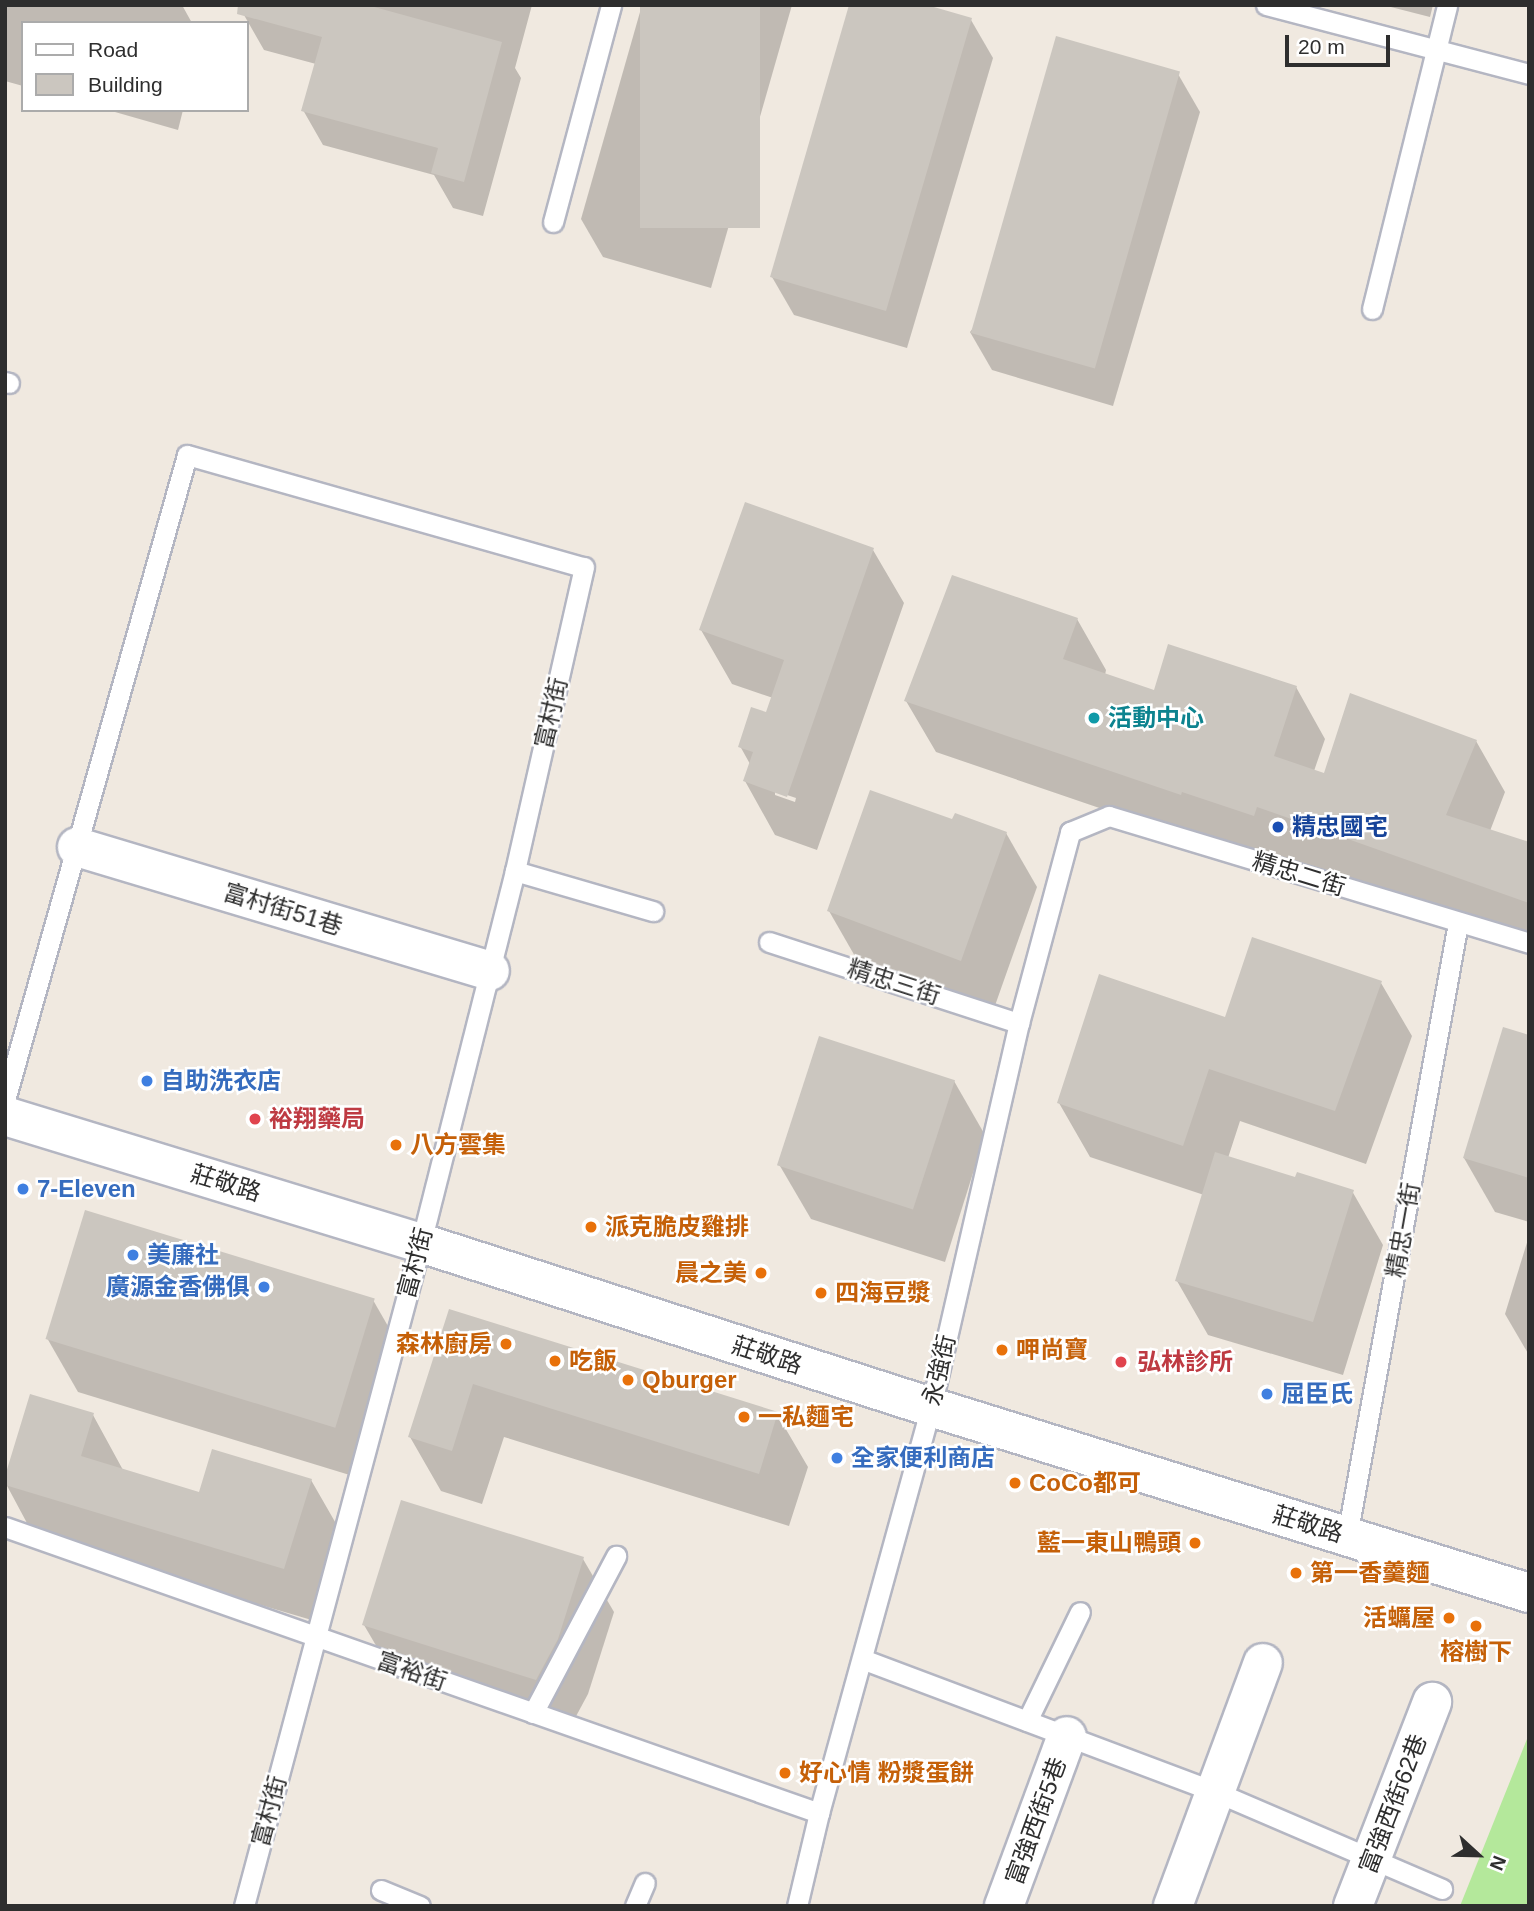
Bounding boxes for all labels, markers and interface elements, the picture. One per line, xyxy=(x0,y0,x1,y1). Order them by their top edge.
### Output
legend xyxy=(21,21,248,112)
scale bar xyxy=(1289,21,1394,65)
text: 20 m xyxy=(1298,35,1345,58)
text: Road xyxy=(88,38,138,61)
text: Building xyxy=(88,73,163,96)
street label: 富村街 xyxy=(529,675,573,751)
place label: 活動中心 xyxy=(1108,704,1204,732)
marker: 活動中心 xyxy=(1086,710,1102,726)
place label: 精忠國宅 xyxy=(1292,813,1388,841)
marker: 精忠國宅 xyxy=(1270,819,1286,835)
street label: 精忠二街 xyxy=(1249,846,1349,902)
street label: 富村街51巷 xyxy=(220,877,346,941)
street label: 精忠三街 xyxy=(844,953,944,1011)
place label: 自助洗衣店 xyxy=(161,1067,281,1095)
marker: 自助洗衣店 xyxy=(139,1073,155,1089)
place label: 裕翔藥局 xyxy=(269,1105,365,1133)
marker: 裕翔藥局 xyxy=(247,1111,263,1127)
place label: 八方雲集 xyxy=(410,1131,506,1159)
marker: 八方雲集 xyxy=(388,1137,404,1153)
street label: 莊敬路 xyxy=(187,1159,265,1207)
place label: 7-Eleven xyxy=(37,1175,136,1203)
street label: 精忠一街 xyxy=(1380,1180,1426,1280)
marker: 7-Eleven xyxy=(15,1181,31,1197)
place label: 派克脆皮雞排 xyxy=(605,1213,749,1241)
marker: 派克脆皮雞排 xyxy=(583,1219,599,1235)
street label: 富村街 xyxy=(392,1224,438,1302)
place label: 美廉社 xyxy=(147,1241,219,1269)
marker: 美廉社 xyxy=(125,1247,141,1263)
place label: 晨之美 xyxy=(675,1259,747,1287)
marker: 晨之美 xyxy=(753,1265,769,1281)
place label: 廣源金香佛俱 xyxy=(106,1273,250,1301)
marker: 廣源金香佛俱 xyxy=(256,1279,272,1295)
place label: 四海豆漿 xyxy=(835,1279,931,1307)
marker: 四海豆漿 xyxy=(813,1285,829,1301)
place label: 森林廚房 xyxy=(396,1330,492,1358)
street label: 莊敬路 xyxy=(728,1330,806,1380)
street label: 永強街 xyxy=(917,1332,961,1408)
marker: 森林廚房 xyxy=(498,1336,514,1352)
place label: 呷尚寶 xyxy=(1016,1336,1088,1364)
marker: 呷尚寶 xyxy=(994,1342,1010,1358)
place label: 吃飯 xyxy=(569,1347,617,1375)
place label: 弘林診所 xyxy=(1137,1348,1233,1376)
marker: 弘林診所 xyxy=(1111,1352,1131,1372)
marker: 吃飯 xyxy=(547,1353,563,1369)
place label: Qburger xyxy=(642,1366,737,1394)
marker: Qburger xyxy=(620,1372,636,1388)
place label: 屈臣氏 xyxy=(1281,1380,1353,1408)
marker: 屈臣氏 xyxy=(1259,1386,1275,1402)
place label: 一私麵宅 xyxy=(758,1403,854,1431)
marker: 一私麵宅 xyxy=(736,1409,752,1425)
place label: 全家便利商店 xyxy=(851,1444,995,1472)
marker: 全家便利商店 xyxy=(829,1450,845,1466)
place label: CoCo都可 xyxy=(1029,1469,1141,1497)
marker: CoCo都可 xyxy=(1007,1475,1023,1491)
street label: 莊敬路 xyxy=(1269,1500,1347,1548)
place label: 藍一東山鴨頭 xyxy=(1037,1529,1181,1557)
marker: 藍一東山鴨頭 xyxy=(1187,1535,1203,1551)
place label: 第一香羹麵 xyxy=(1310,1559,1430,1587)
marker: 第一香羹麵 xyxy=(1288,1565,1304,1581)
place label: 活蠣屋 xyxy=(1363,1604,1435,1632)
marker: 活蠣屋 xyxy=(1441,1610,1457,1626)
marker: 榕樹下 xyxy=(1468,1618,1484,1634)
place label: 榕樹下 xyxy=(1440,1638,1512,1666)
street label: 富裕街 xyxy=(373,1646,451,1696)
street label: 富強西街62巷 xyxy=(1353,1730,1433,1878)
street label: 富強西街5巷 xyxy=(1000,1753,1072,1889)
place label: 好心情 粉漿蛋餅 xyxy=(799,1759,974,1787)
marker: 好心情 粉漿蛋餅 xyxy=(777,1765,793,1781)
street label: 富村街 xyxy=(246,1772,292,1850)
north arrow xyxy=(1443,1820,1513,1890)
text: N xyxy=(1486,1853,1510,1873)

